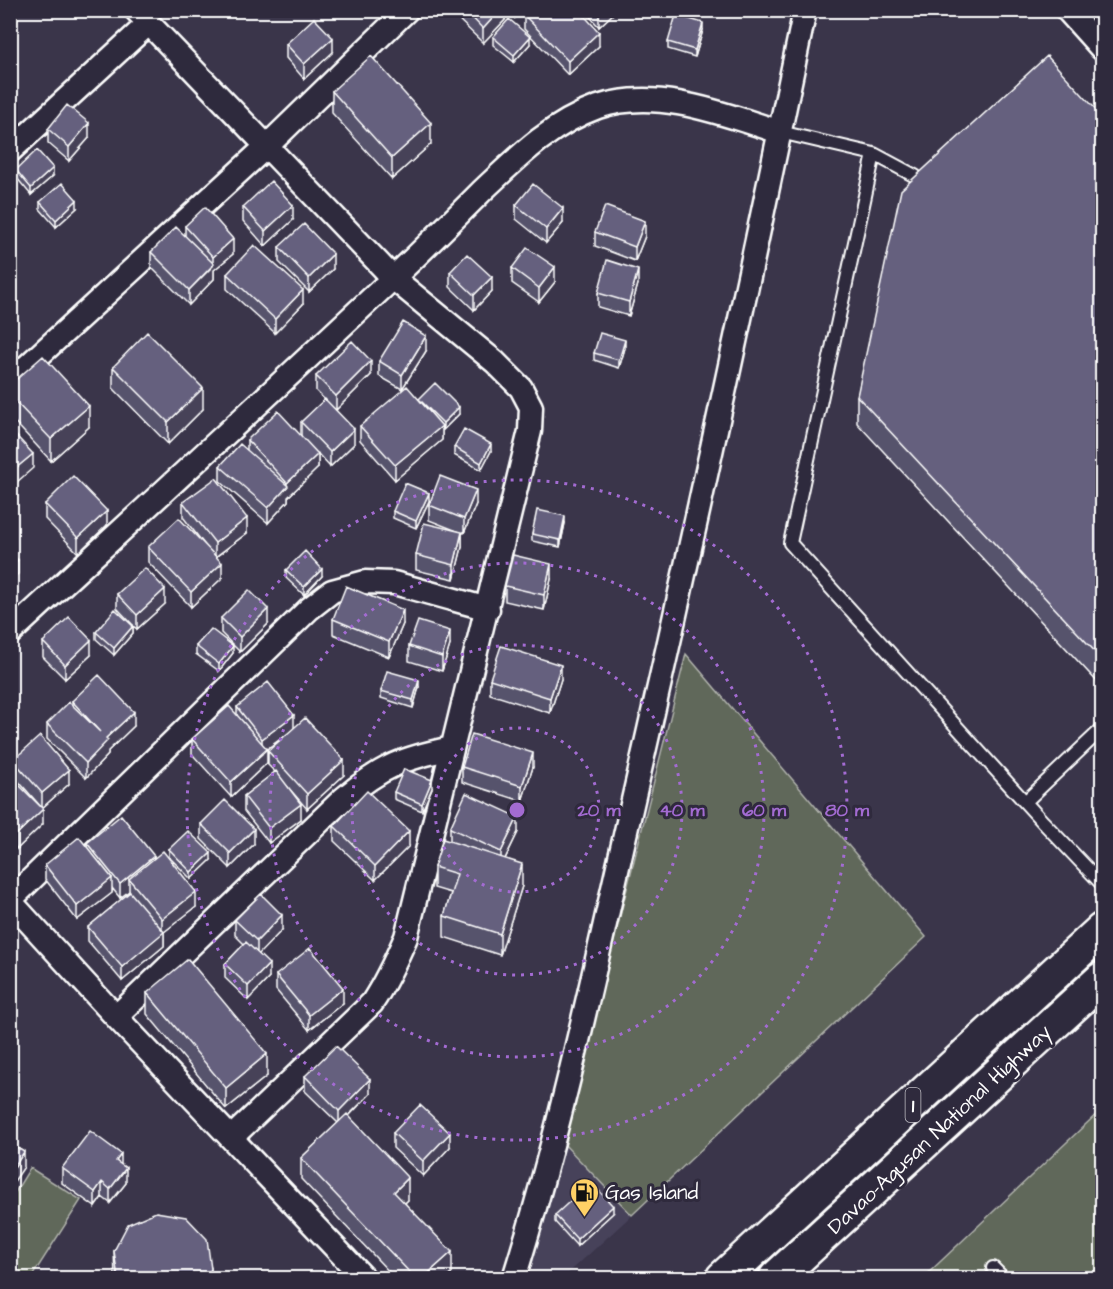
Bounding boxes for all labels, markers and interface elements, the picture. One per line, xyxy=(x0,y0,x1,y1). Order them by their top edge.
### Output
text: 20 m xyxy=(577,798,621,823)
text: 40 m xyxy=(660,798,705,823)
text: 60 m xyxy=(742,798,787,823)
text: 80 m xyxy=(825,798,870,823)
centre of rings xyxy=(507,800,527,820)
street label: Davao-Agusan National Highway xyxy=(821,1018,1059,1242)
road number: 1 xyxy=(906,1088,920,1122)
fuel station icon: Gas Island xyxy=(568,1176,600,1218)
place label: Gas Island xyxy=(605,1178,698,1207)

